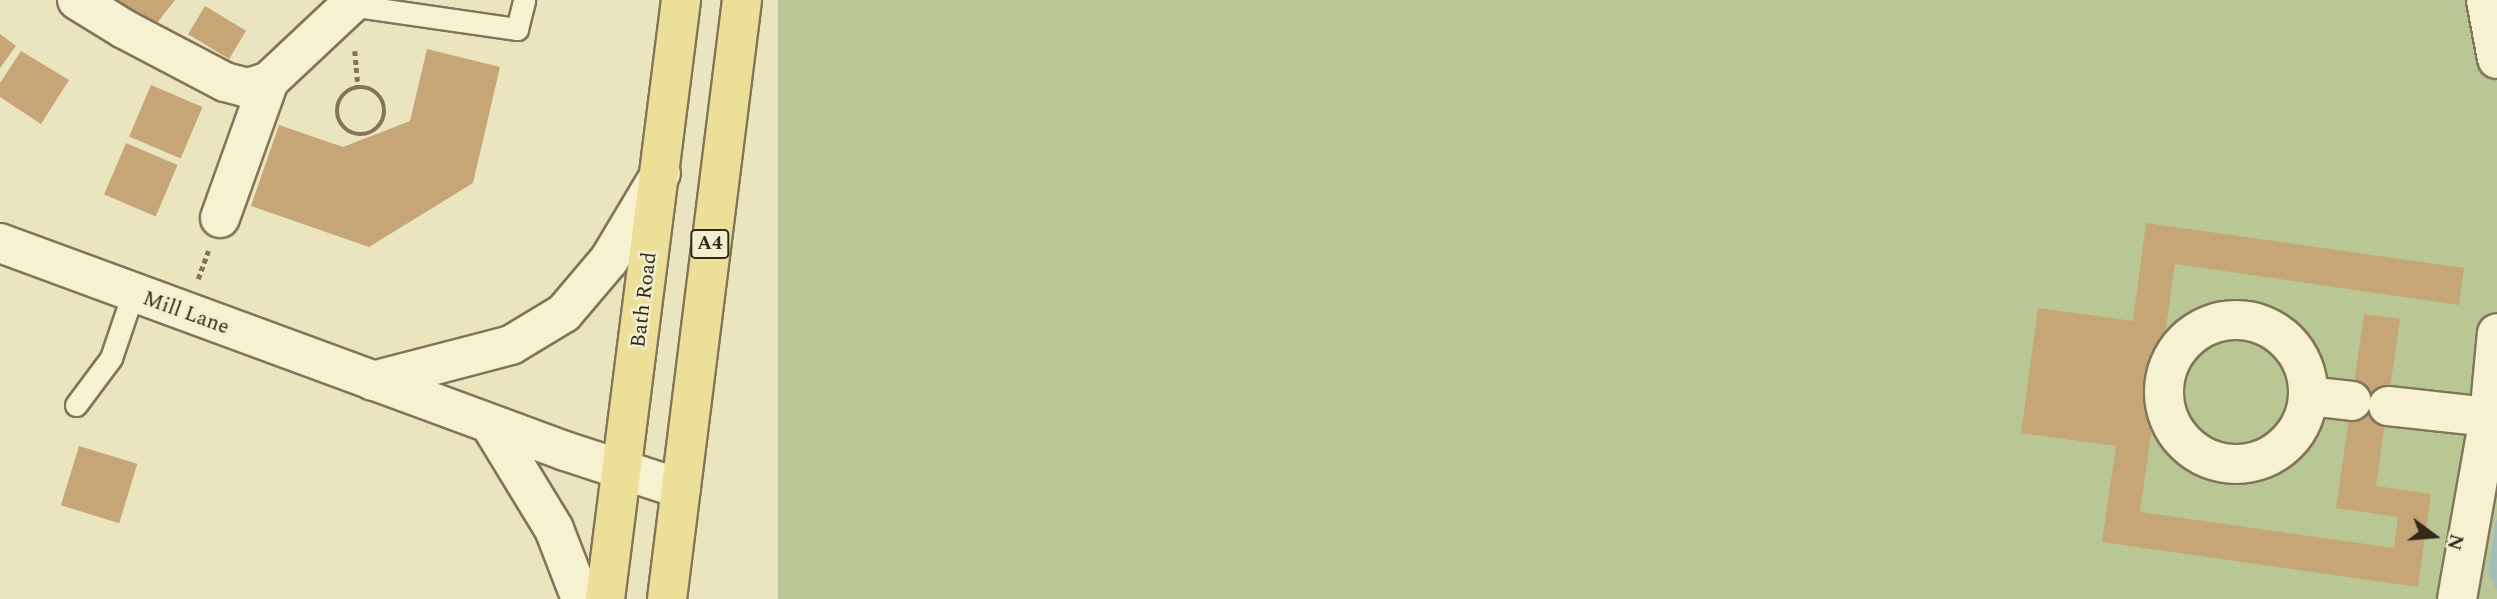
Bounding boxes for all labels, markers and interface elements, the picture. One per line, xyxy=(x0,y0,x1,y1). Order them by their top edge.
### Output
road number: A4 xyxy=(689,228,731,260)
street label: Bath Road xyxy=(626,251,662,349)
street label: Mill Lane xyxy=(139,286,233,340)
north arrow xyxy=(2399,501,2469,571)
text: N xyxy=(2439,530,2471,553)

